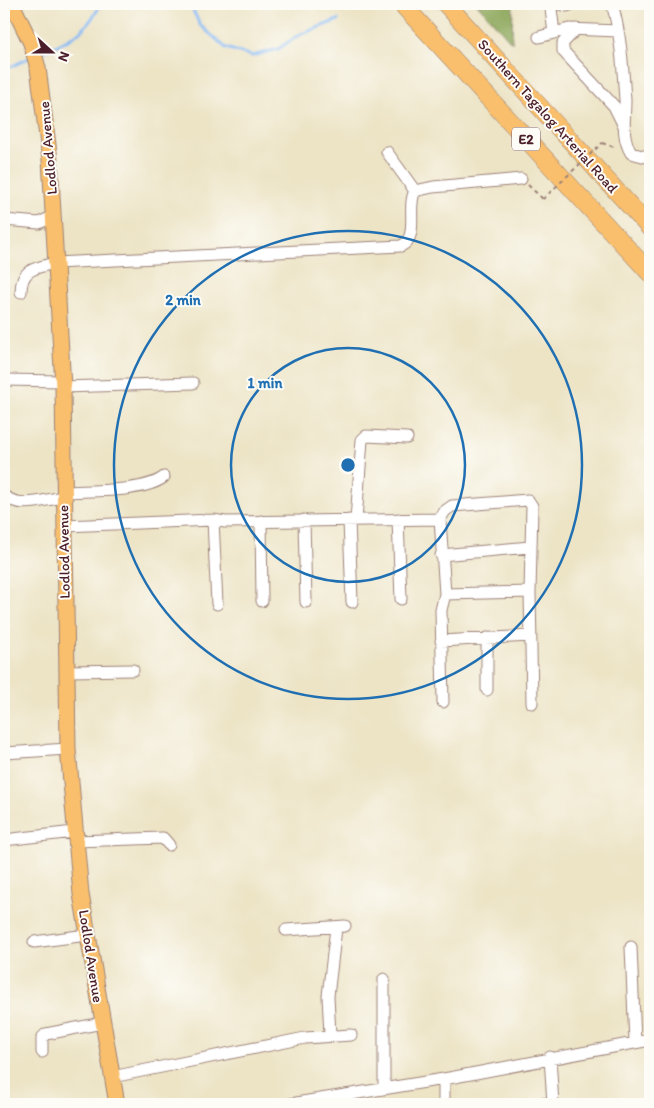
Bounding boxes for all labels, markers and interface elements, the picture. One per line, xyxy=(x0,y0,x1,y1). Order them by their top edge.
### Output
north arrow xyxy=(28,28,78,78)
street label: Southern Tagalog Arterial Road xyxy=(474,35,622,197)
text: N xyxy=(54,49,73,64)
street label: Lodlod Avenue xyxy=(35,100,61,196)
road number: E2 xyxy=(512,128,540,150)
text: 2 min xyxy=(165,291,202,309)
text: 1 min xyxy=(248,374,283,392)
centre of rings xyxy=(339,456,357,474)
street label: Lodlod Avenue xyxy=(54,505,74,599)
street label: Lodlod Avenue xyxy=(75,908,107,1004)

